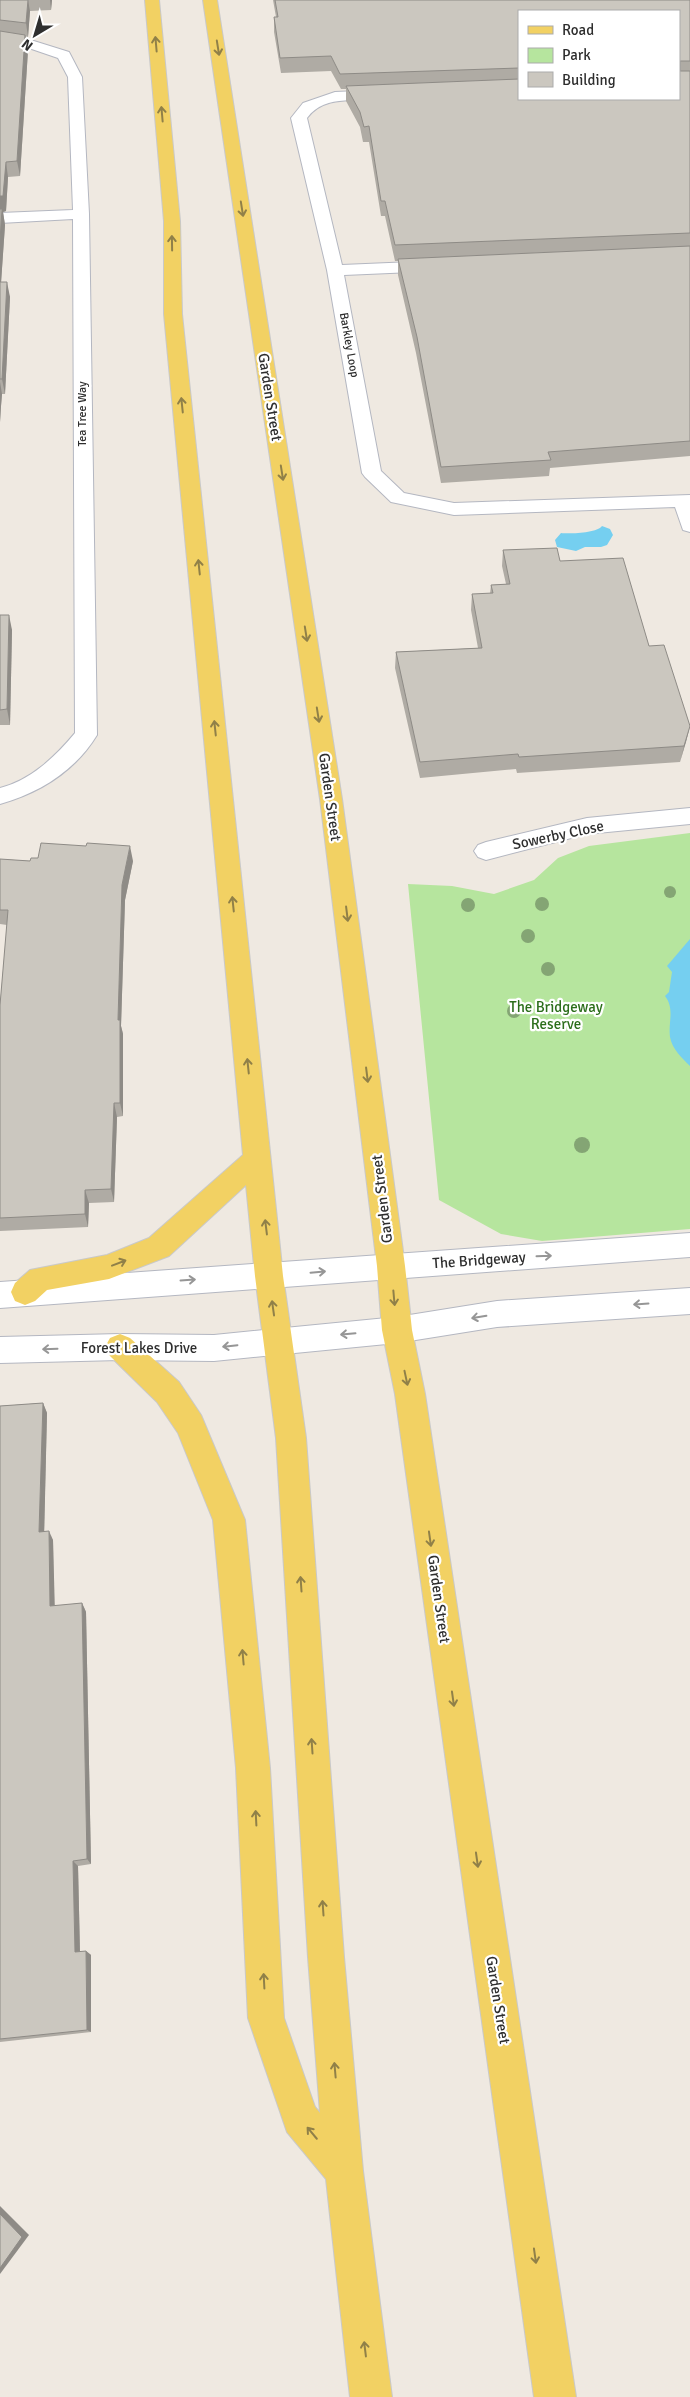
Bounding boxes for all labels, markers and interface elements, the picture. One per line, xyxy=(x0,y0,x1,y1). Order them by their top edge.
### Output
north arrow xyxy=(10,10,60,60)
legend xyxy=(518,10,680,100)
text: Road xyxy=(562,21,594,39)
text: N xyxy=(18,35,36,55)
one-way arrow xyxy=(152,37,161,53)
one-way arrow xyxy=(213,40,223,56)
text: Park xyxy=(562,46,591,64)
text: Building xyxy=(562,71,616,89)
one-way arrow xyxy=(158,107,167,123)
one-way arrow xyxy=(237,201,247,217)
one-way arrow xyxy=(168,235,177,251)
street label: Barkley Loop xyxy=(336,311,362,379)
street label: Garden Street xyxy=(254,352,286,442)
street label: Tea Tree Way xyxy=(75,381,90,447)
one-way arrow xyxy=(177,397,187,413)
one-way arrow xyxy=(277,465,287,481)
one-way arrow xyxy=(194,559,204,575)
one-way arrow xyxy=(301,626,311,642)
one-way arrow xyxy=(313,707,323,723)
one-way arrow xyxy=(211,721,220,737)
street label: Garden Street xyxy=(315,752,345,842)
street label: Sowerby Close xyxy=(511,817,605,853)
one-way arrow xyxy=(228,896,238,912)
one-way arrow xyxy=(342,906,352,922)
park label: The Bridgeway Reserve xyxy=(509,998,603,1033)
one-way arrow xyxy=(243,1058,253,1074)
one-way arrow xyxy=(362,1067,372,1083)
street label: Garden Street xyxy=(368,1154,396,1244)
one-way arrow xyxy=(261,1220,271,1236)
street label: The Bridgeway xyxy=(432,1248,526,1272)
one-way arrow xyxy=(536,1251,552,1261)
one-way arrow xyxy=(111,1258,126,1267)
one-way arrow xyxy=(309,1267,325,1277)
one-way arrow xyxy=(180,1276,196,1285)
one-way arrow xyxy=(389,1290,398,1306)
one-way arrow xyxy=(634,1299,650,1308)
one-way arrow xyxy=(268,1301,278,1317)
one-way arrow xyxy=(472,1312,488,1322)
one-way arrow xyxy=(340,1330,356,1339)
street label: Forest Lakes Drive xyxy=(81,1339,197,1357)
one-way arrow xyxy=(222,1341,238,1351)
one-way arrow xyxy=(42,1344,58,1354)
one-way arrow xyxy=(402,1369,412,1385)
one-way arrow xyxy=(425,1530,435,1546)
street label: Garden Street xyxy=(424,1554,454,1644)
one-way arrow xyxy=(296,1576,305,1592)
one-way arrow xyxy=(238,1649,247,1665)
one-way arrow xyxy=(449,1691,459,1707)
one-way arrow xyxy=(307,1738,316,1754)
one-way arrow xyxy=(251,1811,261,1827)
one-way arrow xyxy=(472,1852,482,1868)
one-way arrow xyxy=(318,1900,327,1916)
street label: Garden Street xyxy=(482,1955,514,2045)
one-way arrow xyxy=(260,1973,269,1989)
one-way arrow xyxy=(331,2062,340,2078)
one-way arrow xyxy=(307,2127,318,2140)
one-way arrow xyxy=(531,2248,541,2264)
one-way arrow xyxy=(360,2341,370,2357)

